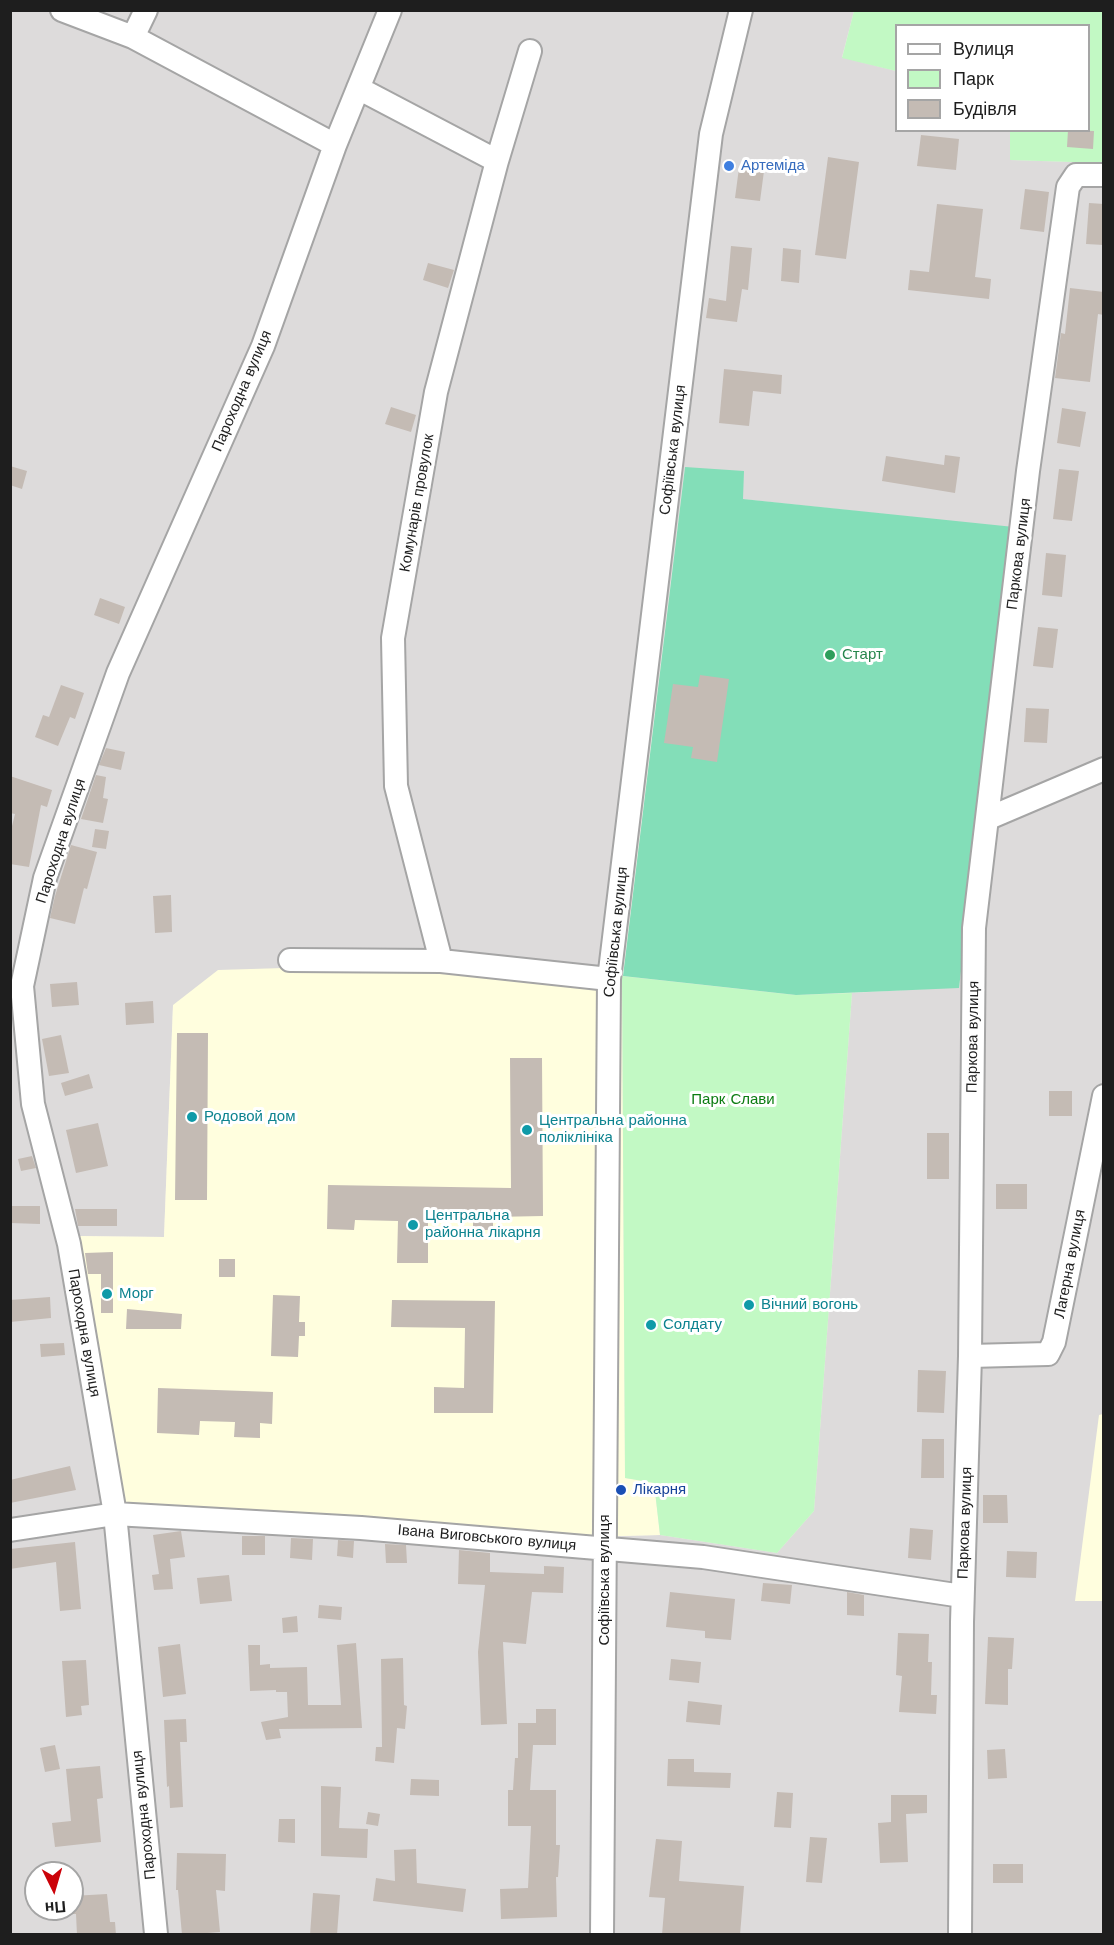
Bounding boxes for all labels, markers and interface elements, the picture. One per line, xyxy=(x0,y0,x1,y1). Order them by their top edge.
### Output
legend xyxy=(895,24,1090,132)
text: Вулиця xyxy=(953,38,1014,59)
text: Парк xyxy=(953,68,994,89)
text: Будівля xyxy=(953,98,1017,119)
place label: Артеміда xyxy=(741,157,805,175)
marker: Артеміда xyxy=(722,159,736,173)
street label: Пароходна вулиця xyxy=(208,328,276,454)
street label: Софіївська вулиця xyxy=(656,384,690,516)
street label: Комунарів провулок xyxy=(396,433,438,573)
street label: Паркова вулиця xyxy=(1003,497,1035,611)
place label: Старт xyxy=(842,646,883,664)
marker: Старт xyxy=(823,648,837,662)
street label: Пароходна вулиця xyxy=(32,776,90,906)
street label: Софіївська вулиця xyxy=(600,866,632,998)
street label: Паркова вулиця xyxy=(963,981,983,1093)
park label: Парк Слави xyxy=(691,1091,775,1109)
place label: Родовой дом xyxy=(204,1108,295,1126)
marker: Родовой дом xyxy=(185,1110,199,1124)
place label: Центральна районна поліклініка xyxy=(539,1112,687,1147)
marker: Центральна районна поліклініка xyxy=(520,1123,534,1137)
place label: Центральна районна лікарня xyxy=(425,1207,540,1242)
street label: Лагерна вулиця xyxy=(1051,1208,1089,1320)
marker: Центральна районна лікарня xyxy=(406,1218,420,1232)
street label: Пароходна вулиця xyxy=(64,1267,104,1399)
place label: Морг xyxy=(119,1285,154,1303)
marker: Морг xyxy=(100,1287,114,1301)
place label: Вічний вогонь xyxy=(761,1296,858,1314)
marker: Вічний вогонь xyxy=(742,1298,756,1312)
place label: Солдату xyxy=(663,1316,722,1334)
marker: Солдату xyxy=(644,1318,658,1332)
street label: Паркова вулиця xyxy=(954,1466,976,1580)
place label: Лікарня xyxy=(633,1481,686,1499)
marker: Лікарня xyxy=(614,1483,628,1497)
street label: Софіївська вулиця xyxy=(596,1514,614,1646)
street label: Івана Виговського вулиця xyxy=(397,1521,577,1555)
street label: Пароходна вулиця xyxy=(128,1749,160,1881)
north arrow xyxy=(24,1861,84,1921)
text: Пн xyxy=(44,1897,67,1918)

